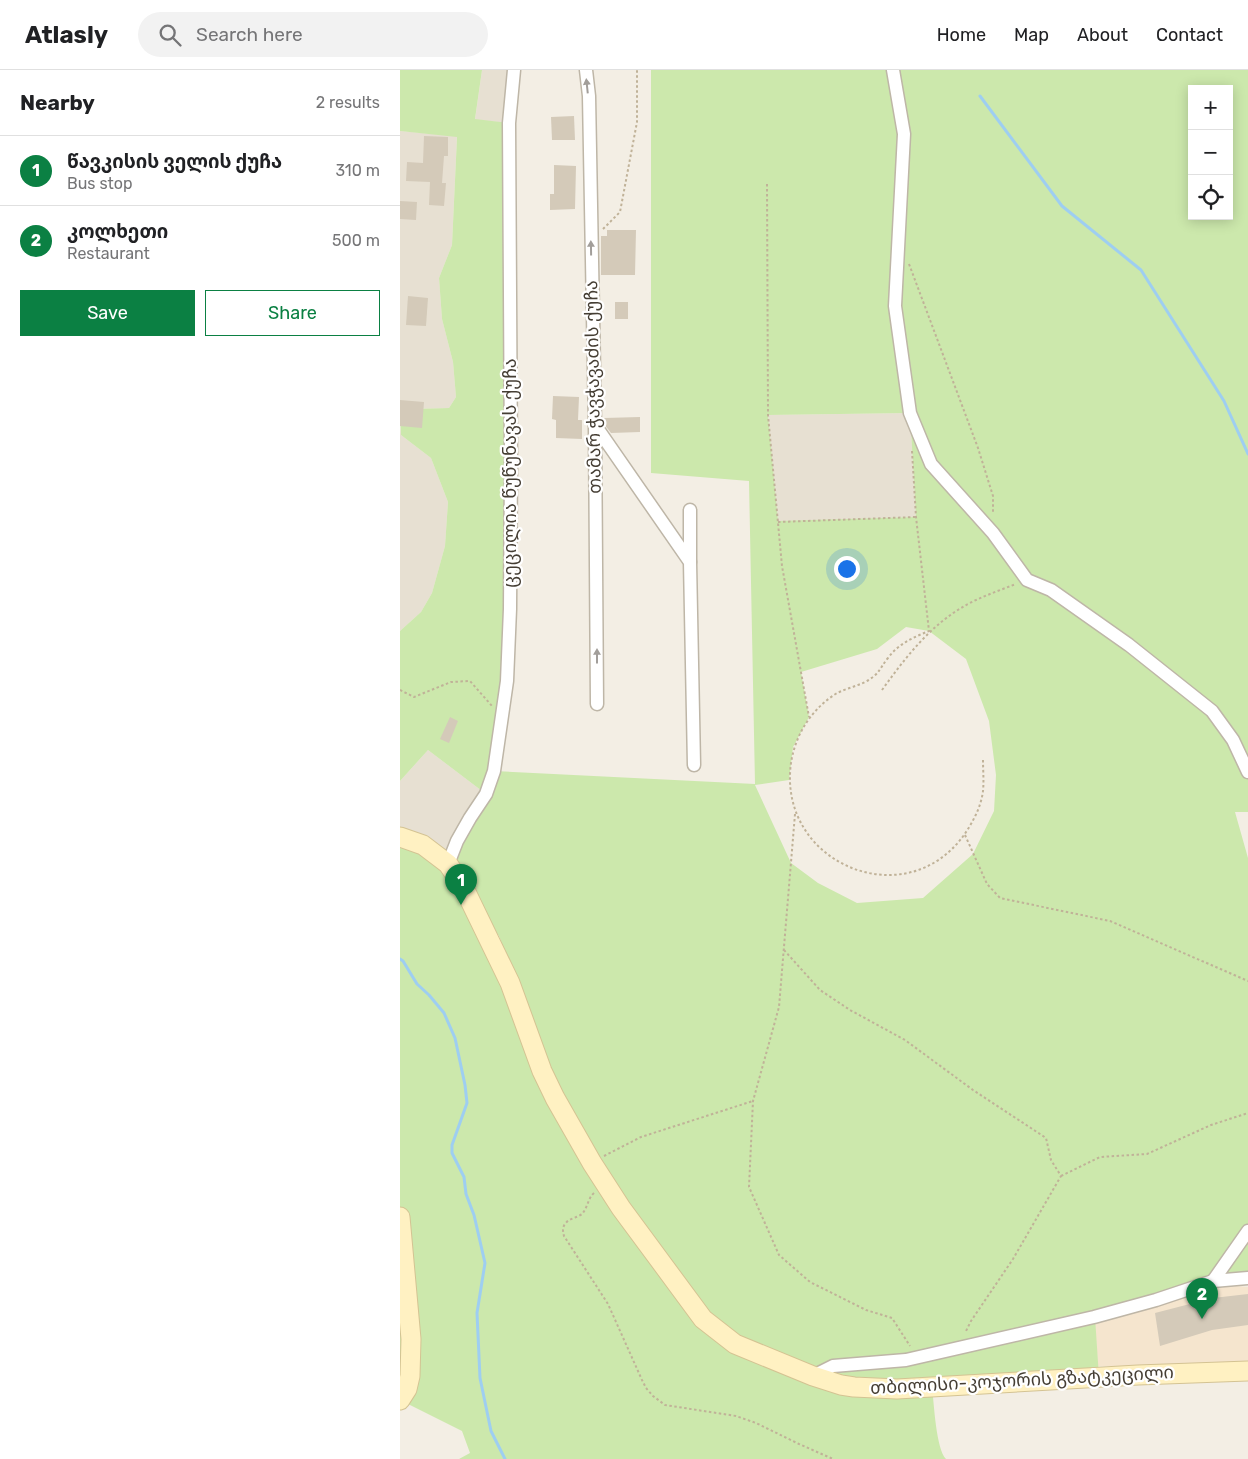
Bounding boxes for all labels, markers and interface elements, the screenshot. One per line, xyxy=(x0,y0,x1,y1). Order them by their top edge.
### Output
search box xyxy=(138,12,488,57)
text: Atlasly xyxy=(25,21,108,49)
icon: search xyxy=(156,21,184,49)
text: Search here xyxy=(196,23,303,46)
text: Home xyxy=(937,24,986,46)
text: Map xyxy=(1014,24,1049,46)
text: About xyxy=(1077,24,1128,46)
text: Contact xyxy=(1156,24,1223,46)
one-way arrow xyxy=(583,77,591,93)
map controls xyxy=(1188,85,1233,220)
button: + xyxy=(1188,85,1233,130)
text: Nearby xyxy=(20,90,95,115)
text: 2 results xyxy=(316,93,380,112)
button: − xyxy=(1188,130,1233,175)
text: წავკისის ველის ქუჩა xyxy=(67,150,282,173)
text: 1 xyxy=(32,161,40,180)
text: 310 m xyxy=(336,161,380,180)
text: Bus stop xyxy=(67,174,133,193)
button: locate xyxy=(1188,175,1233,220)
text: კოლხეთი xyxy=(67,220,168,243)
text: 2 xyxy=(31,231,41,250)
text: 500 m xyxy=(332,231,380,250)
one-way arrow xyxy=(586,240,594,256)
text: Restaurant xyxy=(67,244,150,263)
street label: თამარ ჭავჭავაძის ქუჩა xyxy=(580,280,606,494)
button: Save xyxy=(20,290,195,336)
button: Share xyxy=(205,290,380,336)
street label: ცეცილია წუწუნავას ქუჩა xyxy=(499,358,521,588)
your location xyxy=(834,556,860,582)
one-way arrow xyxy=(593,647,601,663)
pin: 1 xyxy=(445,864,477,905)
pin: 2 xyxy=(1186,1278,1218,1319)
street label: თბილისი-კოჯორის გზატკეცილი xyxy=(870,1361,1174,1399)

